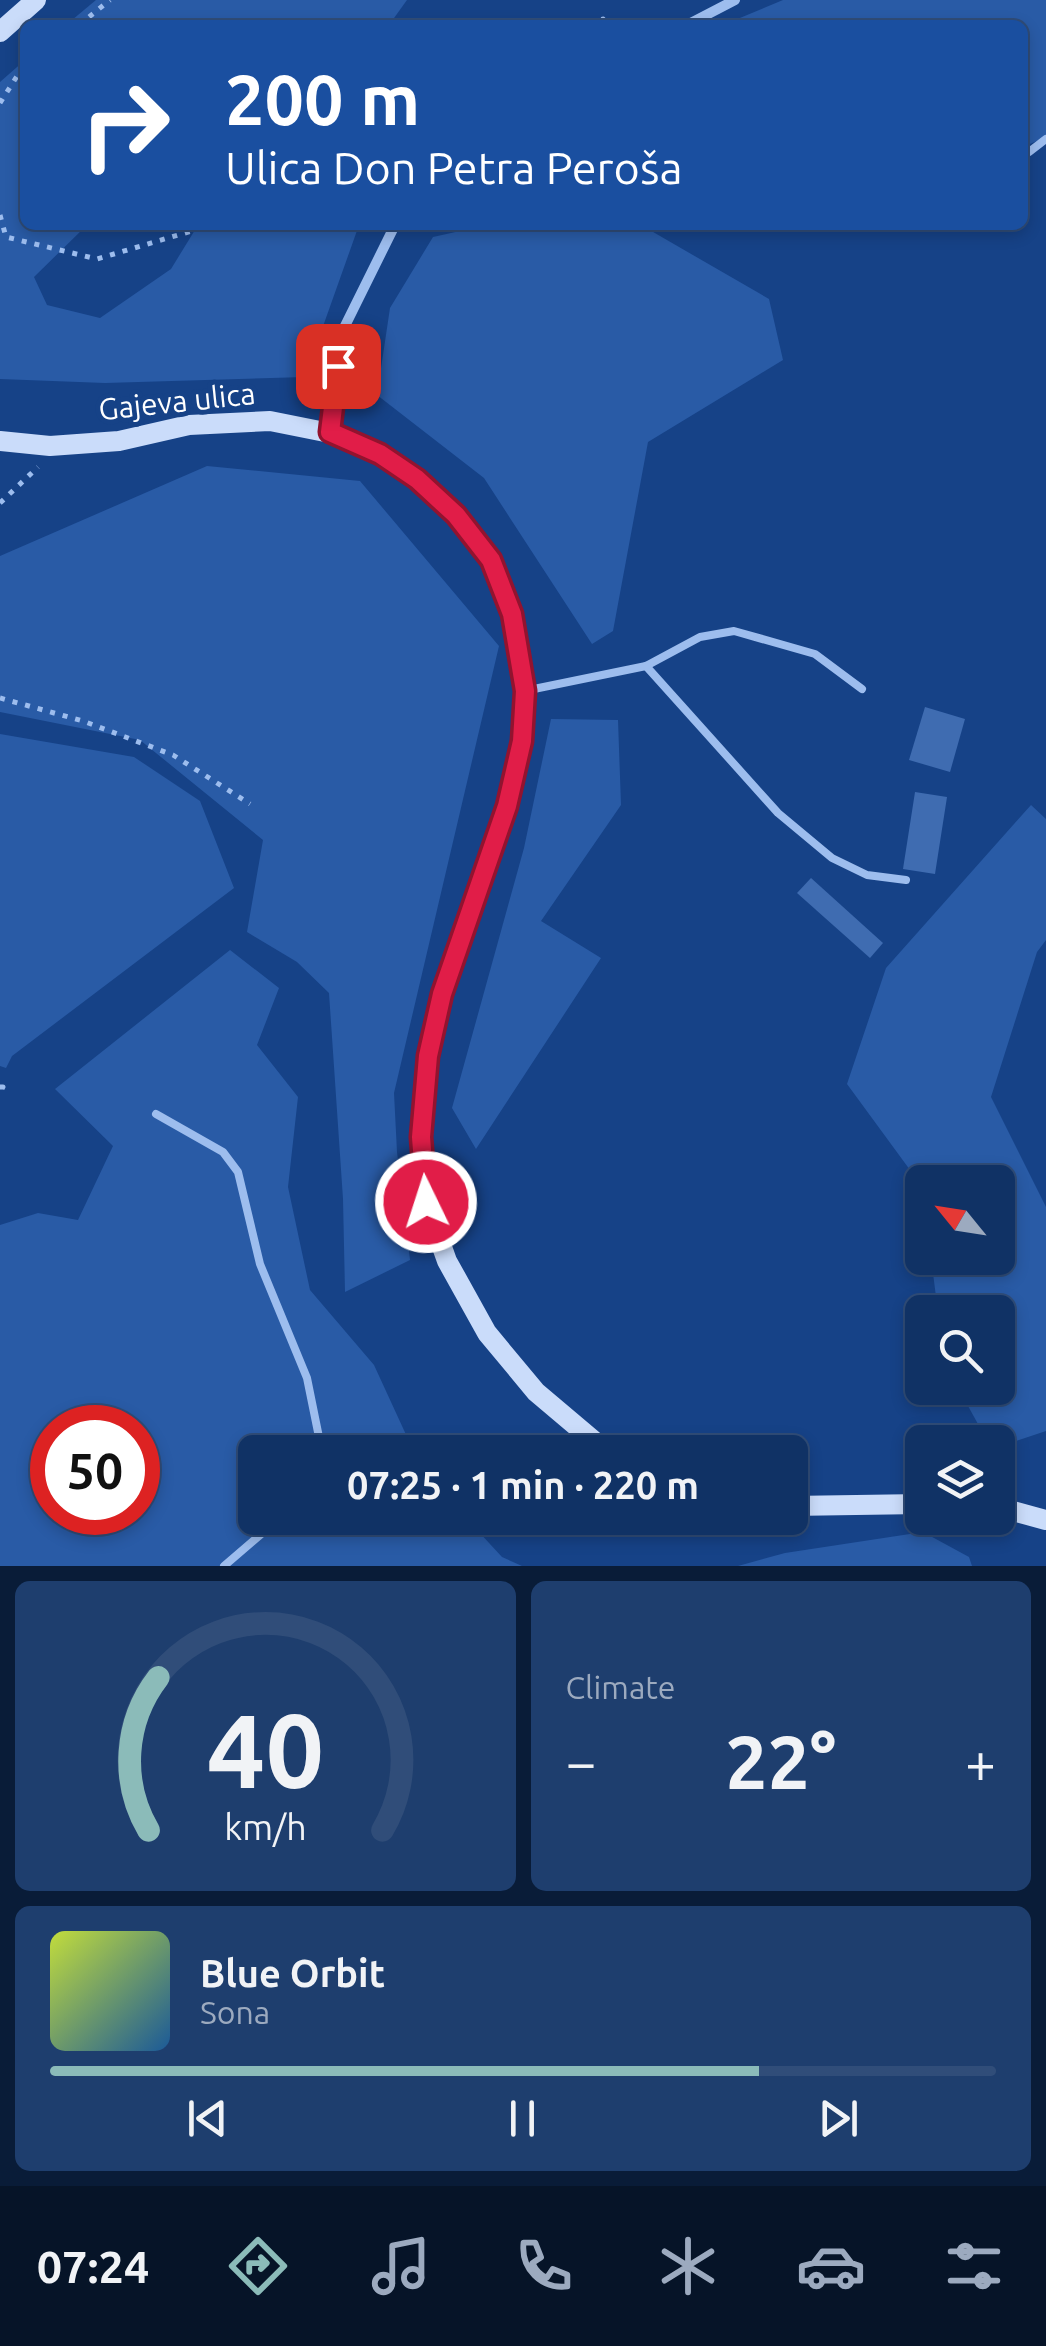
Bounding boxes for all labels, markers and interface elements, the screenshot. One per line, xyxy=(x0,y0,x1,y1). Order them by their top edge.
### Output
icon: right xyxy=(60,60,190,190)
text: 200 m xyxy=(225,60,420,138)
text: Ulica Don Petra Peroša xyxy=(225,142,683,193)
pin xyxy=(296,324,381,409)
icon: arrive xyxy=(311,339,366,394)
street label: Gajeva ulica xyxy=(97,376,257,426)
position arrow xyxy=(374,1150,478,1254)
north arrow xyxy=(905,1165,1015,1275)
map controls xyxy=(905,1165,1015,1535)
button: search xyxy=(905,1295,1015,1405)
speed limit sign: 50 xyxy=(30,1405,160,1535)
button: layers xyxy=(905,1425,1015,1535)
text: 07:25 · 1 min · 220 m xyxy=(347,1464,699,1506)
text: Climate xyxy=(566,1669,676,1705)
text: 40 xyxy=(207,1691,324,1808)
text: 22° xyxy=(725,1719,836,1803)
text: − xyxy=(566,1731,597,1792)
text: + xyxy=(965,1731,996,1792)
text: km/h xyxy=(224,1807,307,1847)
text: Blue Orbit xyxy=(200,1952,385,1994)
text: Sona xyxy=(200,1994,270,2030)
icon: previous xyxy=(180,2091,235,2146)
icon: pause xyxy=(495,2091,550,2146)
icon: next xyxy=(811,2091,866,2146)
icon: directions xyxy=(223,2231,293,2301)
icon: music xyxy=(366,2231,436,2301)
icon: phone xyxy=(509,2231,579,2301)
icon: climate xyxy=(653,2231,723,2301)
icon: car xyxy=(796,2231,866,2301)
icon: filters xyxy=(939,2231,1009,2301)
text: 07:24 xyxy=(37,2241,149,2292)

